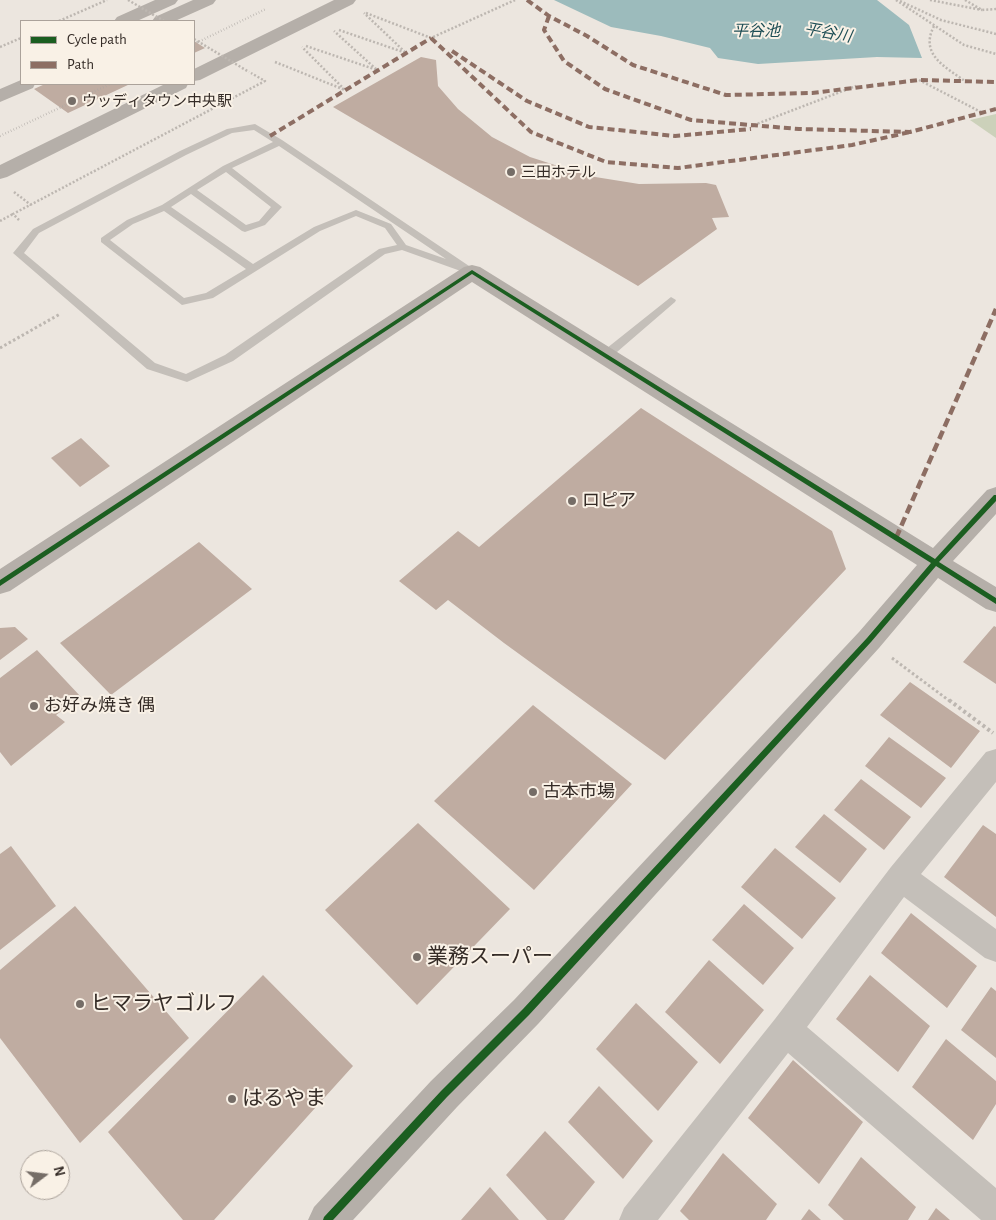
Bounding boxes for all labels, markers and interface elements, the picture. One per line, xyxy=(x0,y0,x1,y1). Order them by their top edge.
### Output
water label: 平谷川 xyxy=(803,19,853,47)
legend xyxy=(20,20,195,85)
water label: 平谷池 xyxy=(732,21,780,41)
text: Cycle path xyxy=(67,32,127,47)
text: Path xyxy=(67,57,94,72)
place label: ウッディタウン中央駅 xyxy=(82,92,232,110)
marker: ウッディタウン中央駅 xyxy=(66,95,78,107)
place label: 三田ホテル xyxy=(521,163,596,181)
marker: 三田ホテル xyxy=(505,166,517,178)
place label: ロピア xyxy=(582,490,636,512)
marker: ロピア xyxy=(566,495,578,507)
place label: お好み焼き 偶 xyxy=(44,695,155,717)
marker: お好み焼き 偶 xyxy=(28,700,40,712)
place label: 古本市場 xyxy=(543,781,615,803)
marker: 古本市場 xyxy=(527,786,539,798)
place label: 業務スーパー xyxy=(427,944,553,970)
marker: 業務スーパー xyxy=(411,951,423,963)
place label: ヒマラヤゴルフ xyxy=(90,991,237,1017)
marker: ヒマラヤゴルフ xyxy=(74,998,86,1010)
place label: はるやま xyxy=(242,1086,326,1112)
marker: はるやま xyxy=(226,1093,238,1105)
north arrow xyxy=(20,1150,70,1200)
text: N xyxy=(50,1165,67,1178)

